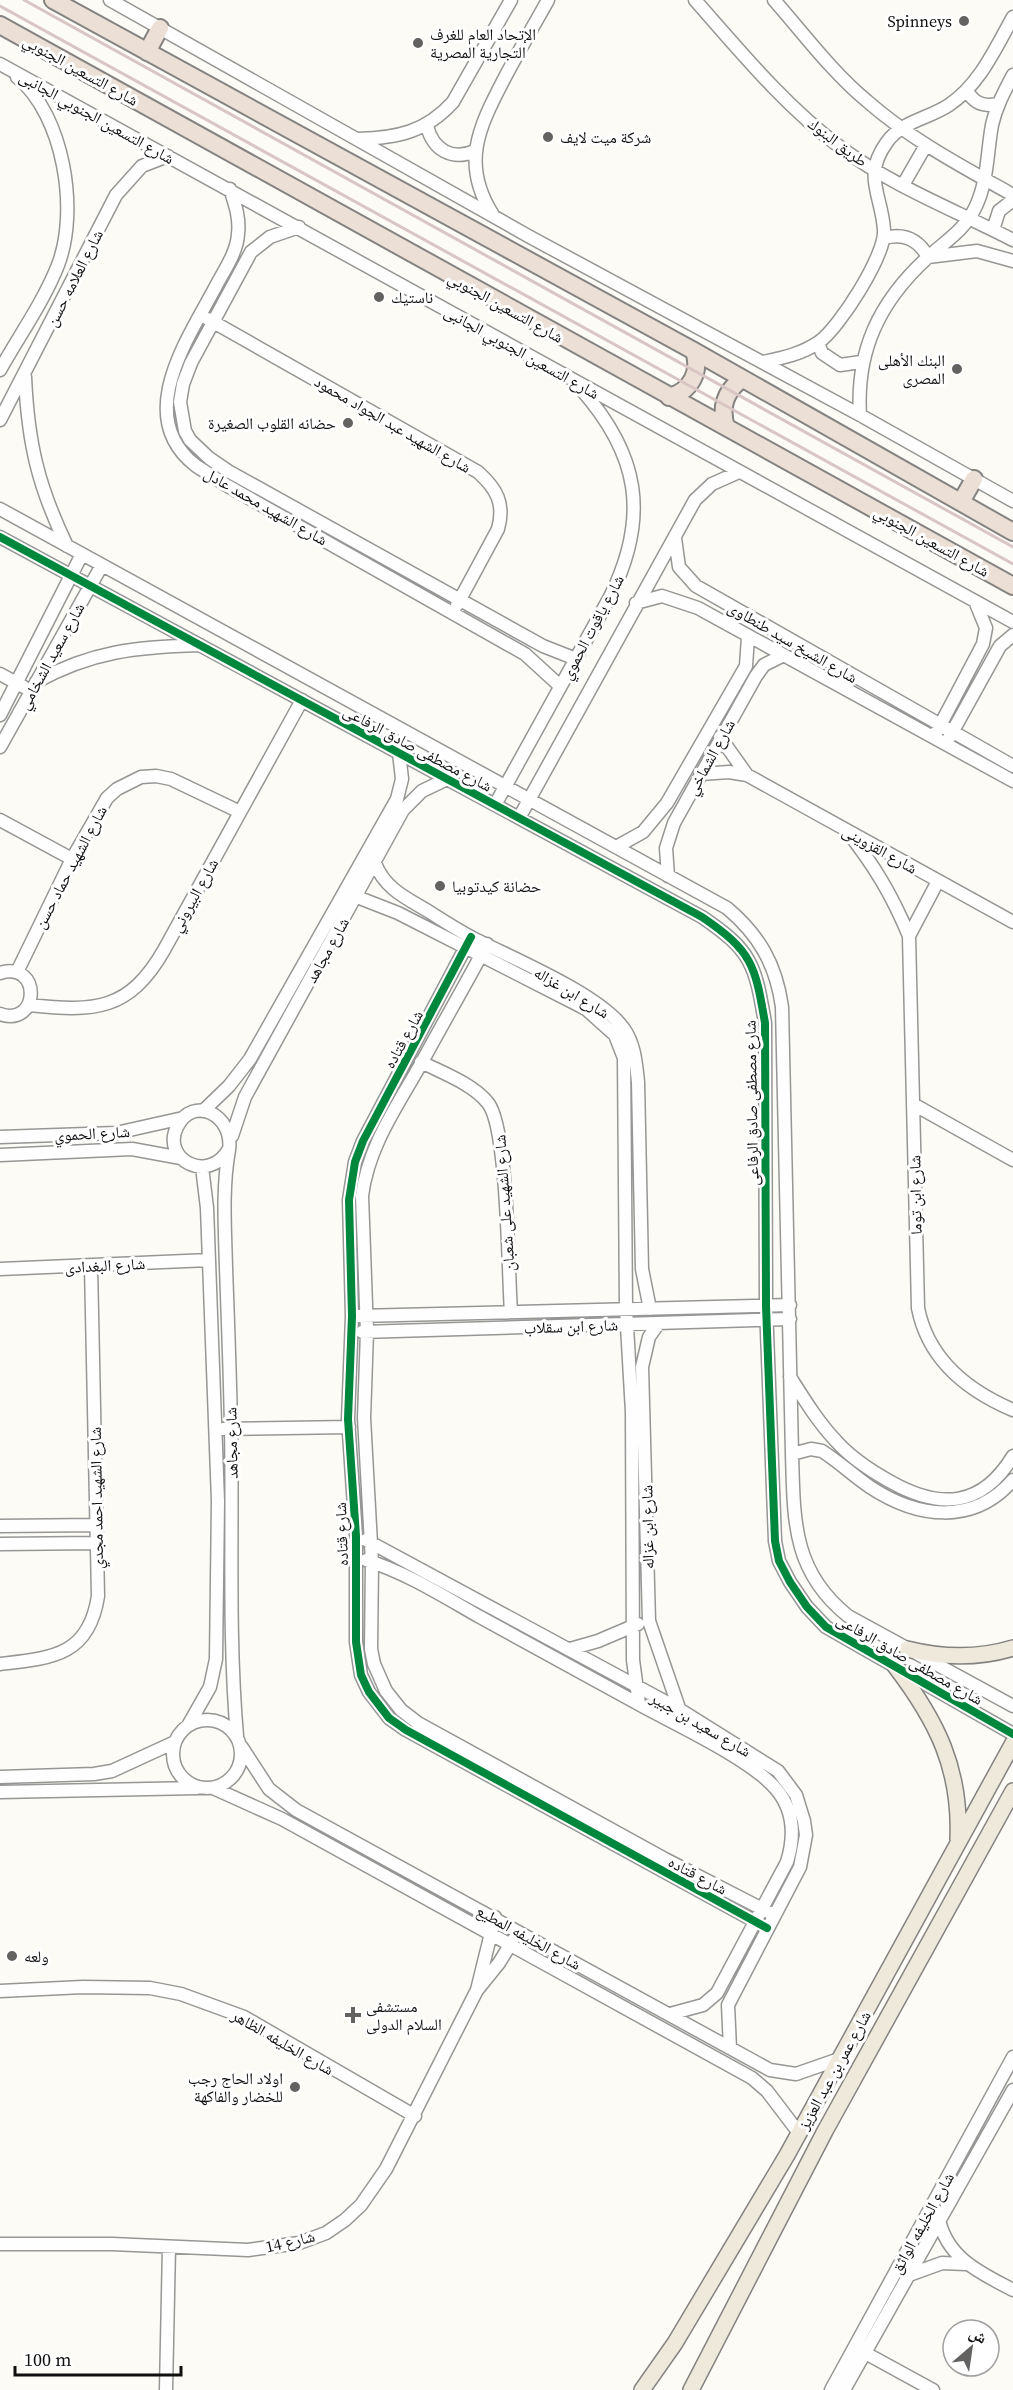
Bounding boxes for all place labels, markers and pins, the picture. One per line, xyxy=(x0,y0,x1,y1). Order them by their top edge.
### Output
place label: Spinneys xyxy=(888,10,952,32)
marker: Spinneys xyxy=(957,14,971,28)
place label: الإتحاد العام للغرف التجارية المصرية xyxy=(430,23,536,63)
marker: الإتحاد العام للغرف التجارية المصرية xyxy=(411,36,425,50)
place label: شركة ميت لايف xyxy=(560,126,651,148)
marker: شركة ميت لايف xyxy=(541,130,555,144)
place label: ناستيك xyxy=(391,286,433,308)
marker: ناستيك xyxy=(372,290,386,304)
place label: البنك الأهلى المصرى xyxy=(878,349,945,389)
marker: البنك الأهلى المصرى xyxy=(950,362,964,376)
place label: حضانه القلوب الصغيرة xyxy=(208,412,336,434)
marker: حضانه القلوب الصغيرة xyxy=(341,416,355,430)
place label: حضانة كيدتوبيا xyxy=(452,875,541,897)
marker: حضانة كيدتوبيا xyxy=(433,879,447,893)
place label: ولعه xyxy=(24,1945,49,1967)
marker: ولعه xyxy=(5,1949,19,1963)
place label: مستشفى السلام الدولى xyxy=(366,1995,442,2035)
marker: مستشفى السلام الدولى xyxy=(344,2006,362,2024)
place label: اولاد الحاج رجب للخضار والفاكهة xyxy=(188,2067,283,2107)
marker: اولاد الحاج رجب للخضار والفاكهة xyxy=(288,2080,302,2094)

